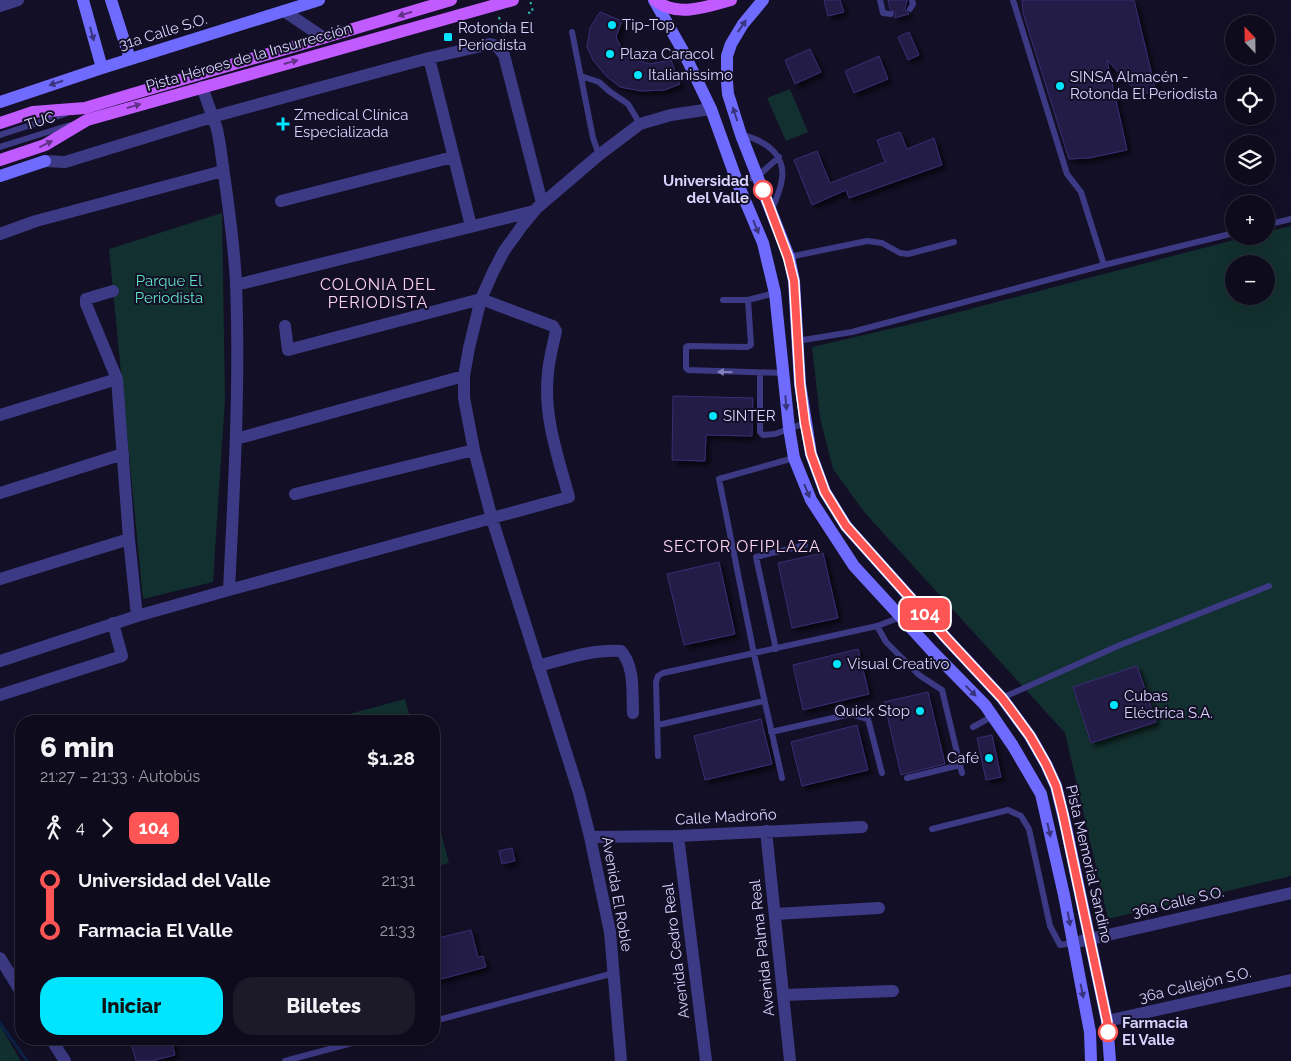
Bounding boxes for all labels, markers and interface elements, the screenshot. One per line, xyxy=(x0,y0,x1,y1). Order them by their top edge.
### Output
street label: 31a Calle S.O. xyxy=(117,10,209,54)
one-way arrow xyxy=(397,11,412,19)
north arrow xyxy=(1225,15,1275,65)
map controls xyxy=(1225,15,1275,305)
place label: Tip-Top xyxy=(622,16,675,34)
street label: Pista Héroes de la Insurrección xyxy=(144,19,354,95)
place label: Rotonda El Periodista xyxy=(458,19,534,54)
marker: Tip-Top xyxy=(606,19,618,31)
one-way arrow xyxy=(737,19,747,33)
one-way arrow xyxy=(89,26,97,41)
marker: Rotonda El Periodista xyxy=(442,31,454,43)
place label: Plaza Caracol xyxy=(620,45,715,63)
marker: Plaza Caracol xyxy=(604,48,616,60)
one-way arrow xyxy=(283,58,298,66)
place label: Italianissimo xyxy=(648,66,733,84)
place label: SINSA Almacén - Rotonda El Periodista xyxy=(1070,68,1217,103)
marker: Italianissimo xyxy=(632,69,644,81)
button: locate xyxy=(1225,75,1275,125)
one-way arrow xyxy=(48,79,63,87)
marker: SINSA Almacén - Rotonda El Periodista xyxy=(1054,80,1066,92)
one-way arrow xyxy=(127,102,142,110)
place label: Zmedical Clínica Especializada xyxy=(294,106,408,141)
one-way arrow xyxy=(730,106,738,121)
street label: TUC xyxy=(23,108,57,134)
marker: Zmedical Clínica Especializada xyxy=(276,117,290,131)
button: layers xyxy=(1225,135,1275,185)
one-way arrow xyxy=(38,140,53,148)
place label: Universidad del Valle xyxy=(663,172,749,207)
marker: Universidad del Valle xyxy=(753,180,773,200)
button: + xyxy=(1225,195,1275,245)
one-way arrow xyxy=(752,220,760,235)
button: − xyxy=(1225,255,1275,305)
park label: Parque El Periodista xyxy=(135,272,203,307)
district label: COLONIA DEL PERIODISTA xyxy=(320,275,436,312)
one-way arrow xyxy=(717,367,733,375)
one-way arrow xyxy=(783,396,791,412)
place label: SINTER xyxy=(723,407,776,425)
marker: SINTER xyxy=(707,410,719,422)
one-way arrow xyxy=(804,484,812,499)
district label: SECTOR OFIPLAZA xyxy=(663,537,821,556)
line badge: 104 xyxy=(896,598,954,630)
text: 104 xyxy=(910,603,940,624)
place label: Visual Creativo xyxy=(847,655,949,673)
marker: Visual Creativo xyxy=(831,658,843,670)
one-way arrow xyxy=(965,684,977,696)
place label: Cubas Eléctrica S.A. xyxy=(1124,687,1213,722)
marker: Cubas Eléctrica S.A. xyxy=(1108,699,1120,711)
place label: Quick Stop xyxy=(835,702,910,720)
marker: Quick Stop xyxy=(914,705,926,717)
text: 6 min xyxy=(40,731,114,764)
text: $1.28 xyxy=(367,747,415,769)
place label: Café xyxy=(947,749,979,767)
marker: Café xyxy=(983,752,995,764)
text: 21:27 – 21:33 · Autobús xyxy=(40,767,200,786)
street label: Pista Memorial Sandino xyxy=(1062,783,1116,945)
street label: Calle Madroño xyxy=(675,805,777,829)
icon: walk xyxy=(40,814,68,842)
icon: forward xyxy=(93,814,121,842)
text: 104 xyxy=(139,817,169,838)
text: 4 xyxy=(76,818,85,837)
one-way arrow xyxy=(1045,823,1053,838)
street label: Avenida El Roble xyxy=(598,835,636,953)
text: Universidad del Valle xyxy=(78,869,271,891)
text: 21:31 xyxy=(381,871,415,890)
street label: Avenida Palma Real xyxy=(746,878,778,1017)
street label: Avenida Cedro Real xyxy=(659,881,693,1020)
street label: 36a Calle S.O. xyxy=(1130,883,1226,921)
one-way arrow xyxy=(1065,911,1073,927)
text: Farmacia El Valle xyxy=(78,919,233,941)
text: 21:33 xyxy=(380,921,415,940)
street label: 36a Callejón S.O. xyxy=(1137,963,1253,1007)
button: Iniciar xyxy=(40,977,223,1035)
button: Billetes xyxy=(233,977,415,1035)
one-way arrow xyxy=(1078,983,1086,999)
place label: Farmacia El Valle xyxy=(1122,1014,1188,1049)
marker: Farmacia El Valle xyxy=(1098,1022,1118,1042)

